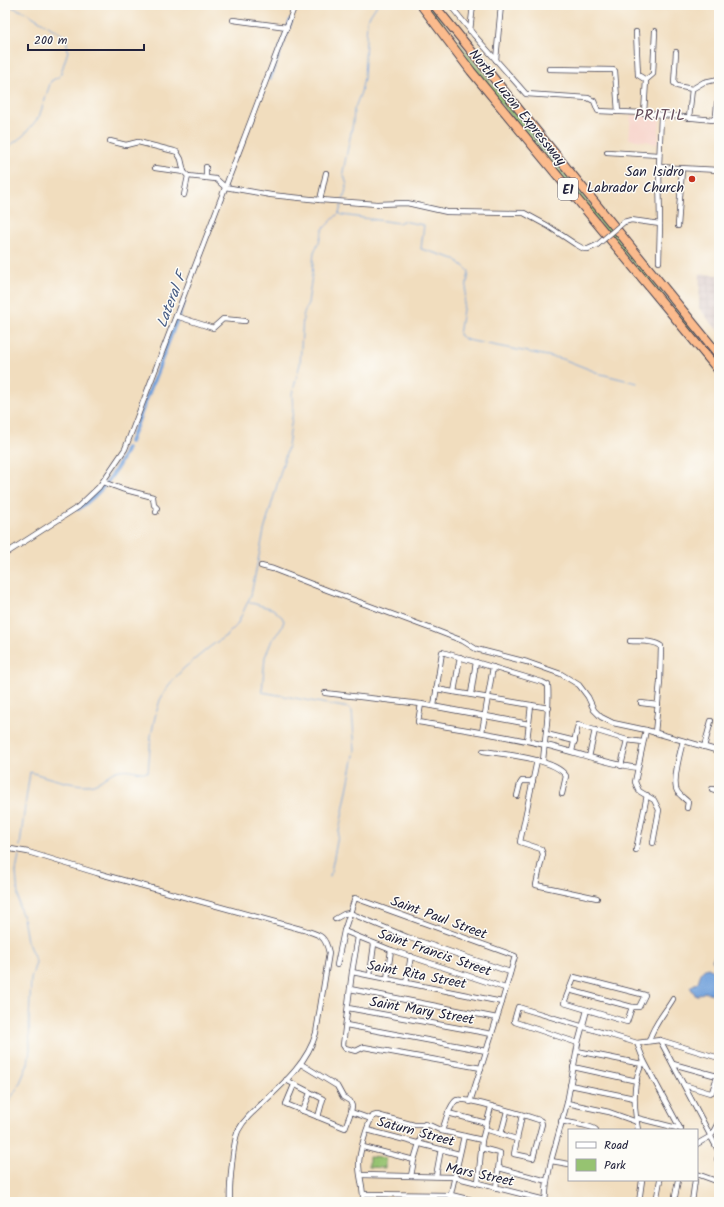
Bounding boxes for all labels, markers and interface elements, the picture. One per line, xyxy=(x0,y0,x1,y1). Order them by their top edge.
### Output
scale bar xyxy=(28,26,144,52)
text: 200 m xyxy=(34,31,68,50)
street label: North Luzon Expressway xyxy=(463,44,572,171)
district label: PRITIL xyxy=(634,103,686,128)
place label: San Isidro Labrador Church xyxy=(587,161,684,199)
marker: San Isidro Labrador Church xyxy=(687,174,697,184)
road number: E1 xyxy=(558,178,578,200)
water label: Lateral F xyxy=(150,265,195,331)
street label: Saint Paul Street xyxy=(387,890,491,946)
street label: Saint Francis Street xyxy=(375,923,495,983)
street label: Saint Rita Street xyxy=(365,955,469,995)
street label: Saint Mary Street xyxy=(368,991,476,1031)
street label: Saturn Street xyxy=(375,1111,457,1153)
legend xyxy=(568,1129,698,1181)
text: Road xyxy=(604,1136,629,1155)
text: Park xyxy=(604,1156,626,1175)
street label: Mars Street xyxy=(444,1157,517,1193)

